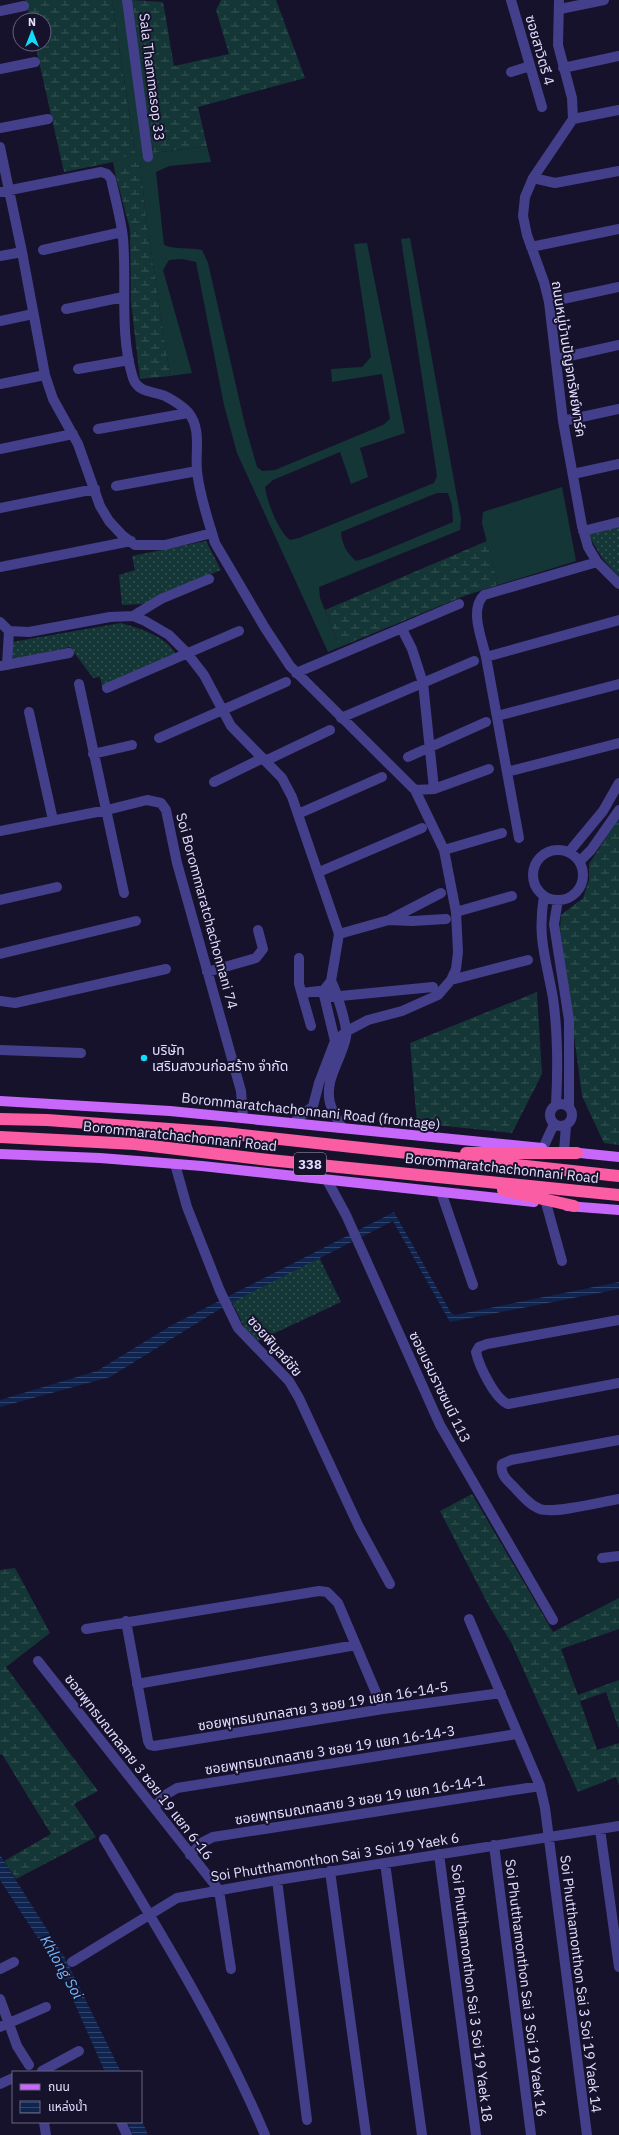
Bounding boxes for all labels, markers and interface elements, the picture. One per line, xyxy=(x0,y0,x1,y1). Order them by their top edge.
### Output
north arrow xyxy=(12,12,52,52)
street label: Sala Thammasop 33 xyxy=(135,12,169,142)
street label: ซอยสาวิตรี 4 xyxy=(521,13,559,87)
text: N xyxy=(28,15,36,29)
street label: ถนนหมู่บ้านปัญจทรัพย์พาร์ค xyxy=(548,280,590,438)
street label: Soi Borommaratchachonnani 74 xyxy=(172,811,242,1011)
place label: บริษัท เสริมสงวนก่อสร้าง จำกัด xyxy=(152,1041,288,1075)
marker: บริษัท เสริมสงวนก่อสร้าง จำกัด xyxy=(139,1053,149,1063)
street label: Borommaratchachonnani Road (frontage) xyxy=(181,1088,441,1134)
street label: Borommaratchachonnani Road xyxy=(82,1117,278,1155)
street label: Borommaratchachonnani Road xyxy=(404,1149,600,1187)
road number: 338 xyxy=(294,1153,326,1175)
street label: ซอยพิบูลย์ชัย xyxy=(244,1312,306,1380)
street label: ซอยบรมราชชนนี 113 xyxy=(405,1328,475,1446)
street label: ซอยพุทธมณฑลสาย 3 ซอย 19 แยก 6-16 xyxy=(61,1670,217,1864)
street label: ซอยพุทธมณฑลสาย 3 ซอย 19 แยก 16-14-5 xyxy=(196,1677,450,1735)
street label: ซอยพุทธมณฑลสาย 3 ซอย 19 แยก 16-14-3 xyxy=(203,1721,457,1779)
street label: ซอยพุทธมณฑลสาย 3 ซอย 19 แยก 16-14-1 xyxy=(233,1771,487,1829)
street label: Soi Phutthamonthon Sai 3 Soi 19 Yaek 6 xyxy=(210,1828,460,1886)
street label: Soi Phutthamonthon Sai 3 Soi 19 Yaek 14 xyxy=(556,1854,606,2114)
street label: Soi Phutthamonthon Sai 3 Soi 19 Yaek 16 xyxy=(501,1858,551,2118)
street label: Soi Phutthamonthon Sai 3 Soi 19 Yaek 18 xyxy=(447,1863,497,2123)
water label: Khlong Soi xyxy=(36,1932,88,2002)
legend xyxy=(12,2071,142,2123)
text: ถนน xyxy=(48,2079,70,2094)
text: แหล่งน้ำ xyxy=(48,2098,87,2114)

